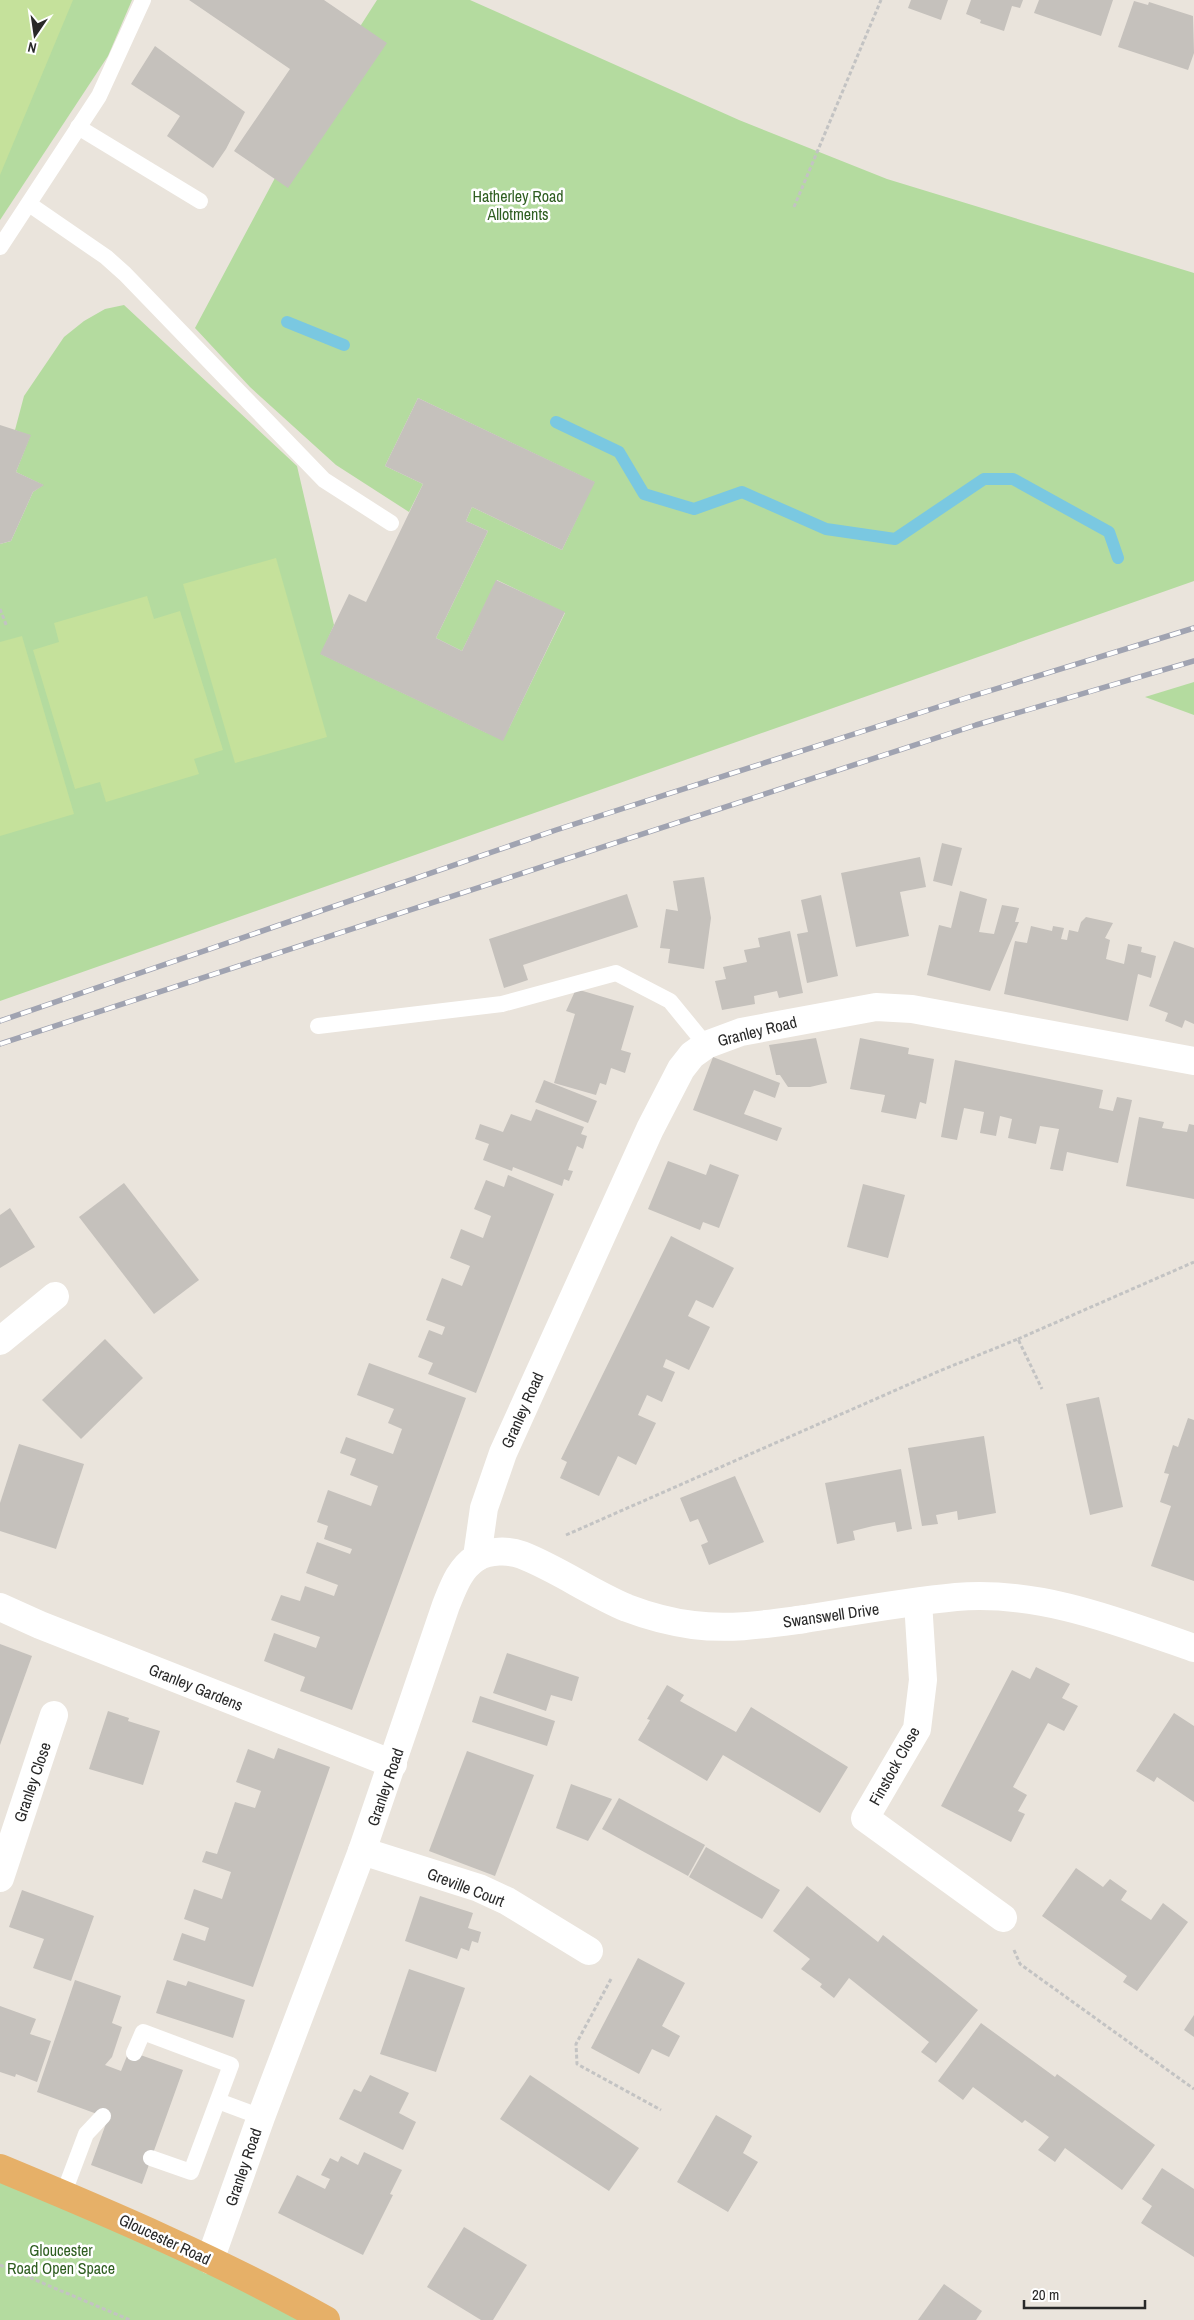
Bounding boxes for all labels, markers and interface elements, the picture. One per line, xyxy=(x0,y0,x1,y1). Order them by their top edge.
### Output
north arrow xyxy=(10,10,60,60)
text: N xyxy=(26,38,38,57)
park label: Hatherley Road Allotments xyxy=(472,185,564,225)
street label: Granley Road xyxy=(715,1011,799,1051)
street label: Granley Road xyxy=(495,1369,549,1451)
street label: Swanswell Drive xyxy=(781,1597,881,1633)
street label: Granley Gardens xyxy=(146,1658,246,1716)
street label: Finstock Close xyxy=(863,1723,925,1809)
street label: Granley Close xyxy=(8,1739,56,1825)
street label: Granley Road xyxy=(361,1745,409,1829)
street label: Greville Court xyxy=(424,1862,508,1912)
street label: Granley Road xyxy=(219,2125,267,2209)
street label: Gloucester Road xyxy=(116,2208,214,2270)
park label: Gloucester Road Open Space xyxy=(7,2239,115,2279)
scale bar xyxy=(1024,2278,1145,2310)
text: 20 m xyxy=(1032,2284,1059,2305)

